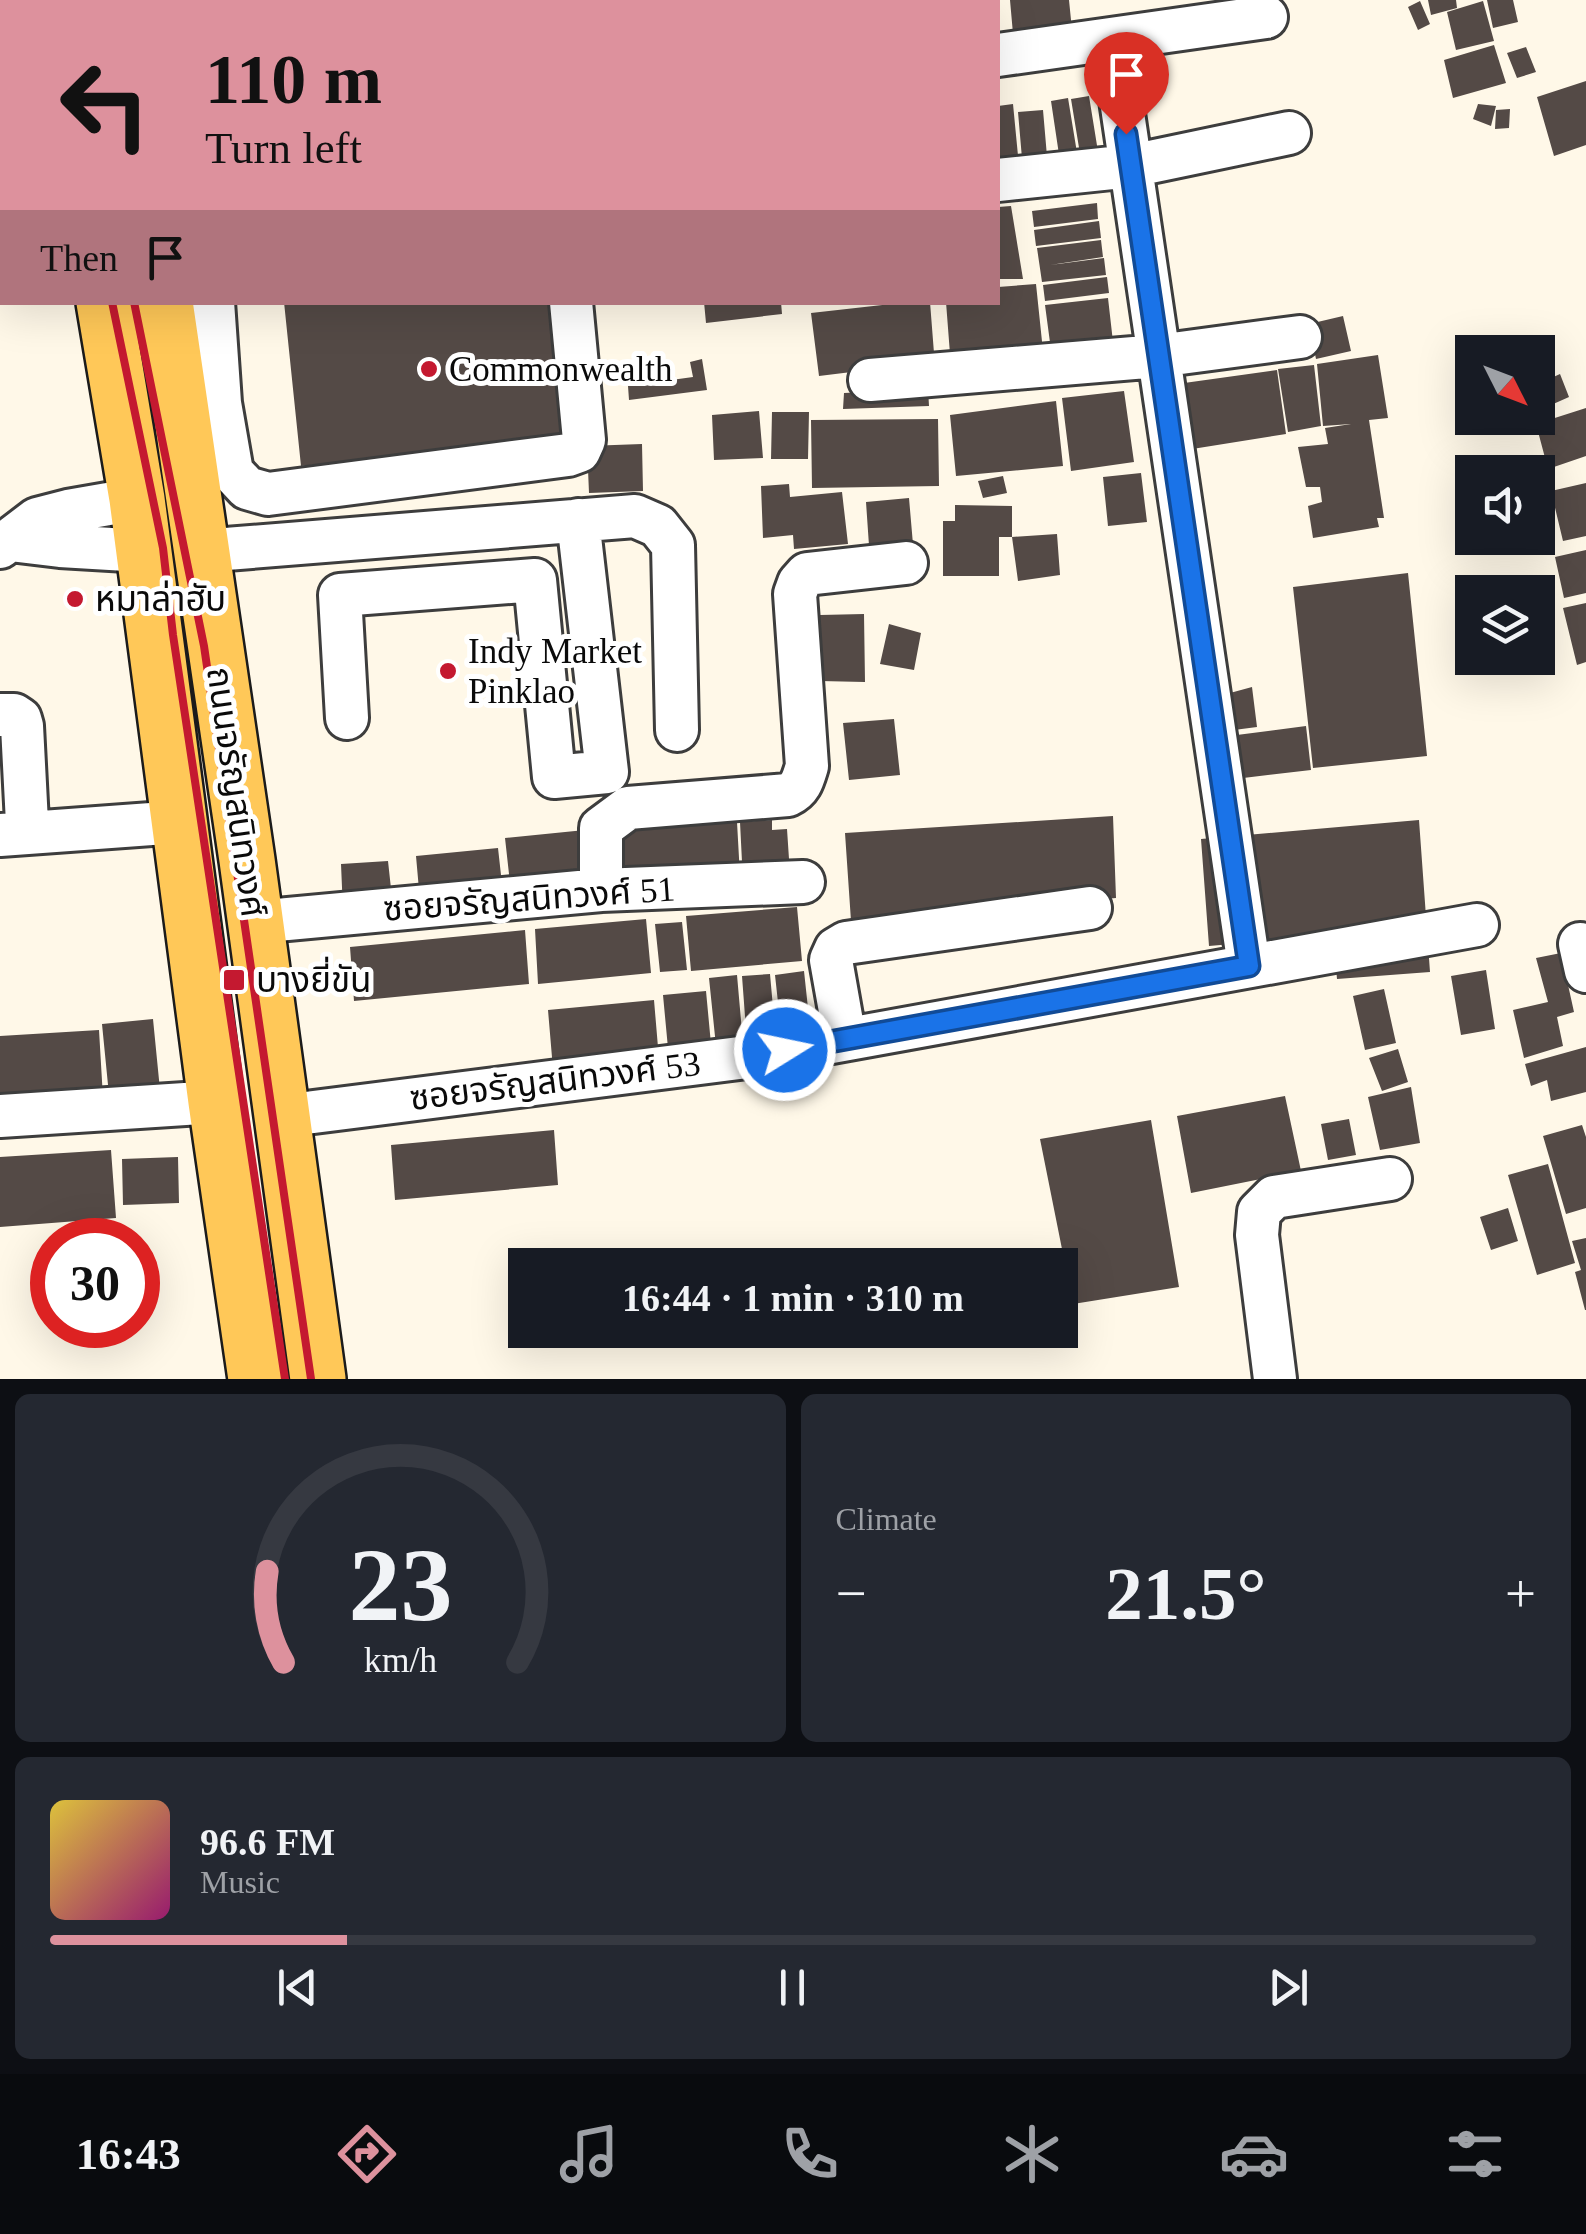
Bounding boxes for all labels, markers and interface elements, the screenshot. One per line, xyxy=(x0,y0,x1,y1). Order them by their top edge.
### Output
pin xyxy=(1084,32,1169,135)
icon: left xyxy=(40,40,170,170)
text: 110 m xyxy=(205,41,382,118)
icon: arrive xyxy=(1099,47,1154,102)
text: Turn left xyxy=(205,123,362,173)
icon: arrive xyxy=(138,230,193,285)
text: Then xyxy=(40,237,118,279)
north arrow xyxy=(1455,335,1555,435)
map controls xyxy=(1455,335,1555,675)
place label: Commonwealth xyxy=(449,350,673,389)
marker: Commonwealth xyxy=(418,358,440,380)
button: sound xyxy=(1455,455,1555,555)
button: layers xyxy=(1455,575,1555,675)
place label: หมาล่าฮับ xyxy=(95,580,226,619)
marker: หมาล่าฮับ xyxy=(64,588,86,610)
place label: Indy Market Pinklao xyxy=(468,632,642,711)
marker: Indy Market Pinklao xyxy=(437,660,459,682)
street label: ถนนจรัญสนิทวงศ์ xyxy=(199,664,273,920)
street label: ซอยจรัญสนิทวงศ์ 51 xyxy=(382,869,676,929)
place label: บางยี่ขัน xyxy=(256,956,372,1000)
marker: บางยี่ขัน xyxy=(221,967,247,993)
position arrow xyxy=(733,998,837,1102)
street label: ซอยจรัญสนิทวงศ์ 53 xyxy=(408,1044,702,1118)
speed limit sign: 30 xyxy=(30,1218,160,1348)
text: 16:44 · 1 min · 310 m xyxy=(622,1277,964,1319)
text: Climate xyxy=(836,1501,937,1537)
text: 23 xyxy=(348,1527,452,1642)
text: 21.5° xyxy=(1105,1552,1266,1635)
text: − xyxy=(836,1563,867,1624)
text: + xyxy=(1505,1563,1536,1624)
text: km/h xyxy=(364,1640,437,1680)
text: 96.6 FM xyxy=(200,1821,335,1863)
text: Music xyxy=(200,1864,280,1900)
icon: previous xyxy=(270,1960,325,2015)
icon: pause xyxy=(765,1960,820,2015)
icon: next xyxy=(1261,1960,1316,2015)
icon: directions xyxy=(332,2119,402,2189)
icon: music xyxy=(554,2119,624,2189)
icon: phone xyxy=(775,2119,845,2189)
icon: climate xyxy=(997,2119,1067,2189)
icon: car xyxy=(1219,2119,1289,2189)
icon: filters xyxy=(1440,2119,1510,2189)
text: 16:43 xyxy=(76,2129,181,2179)

